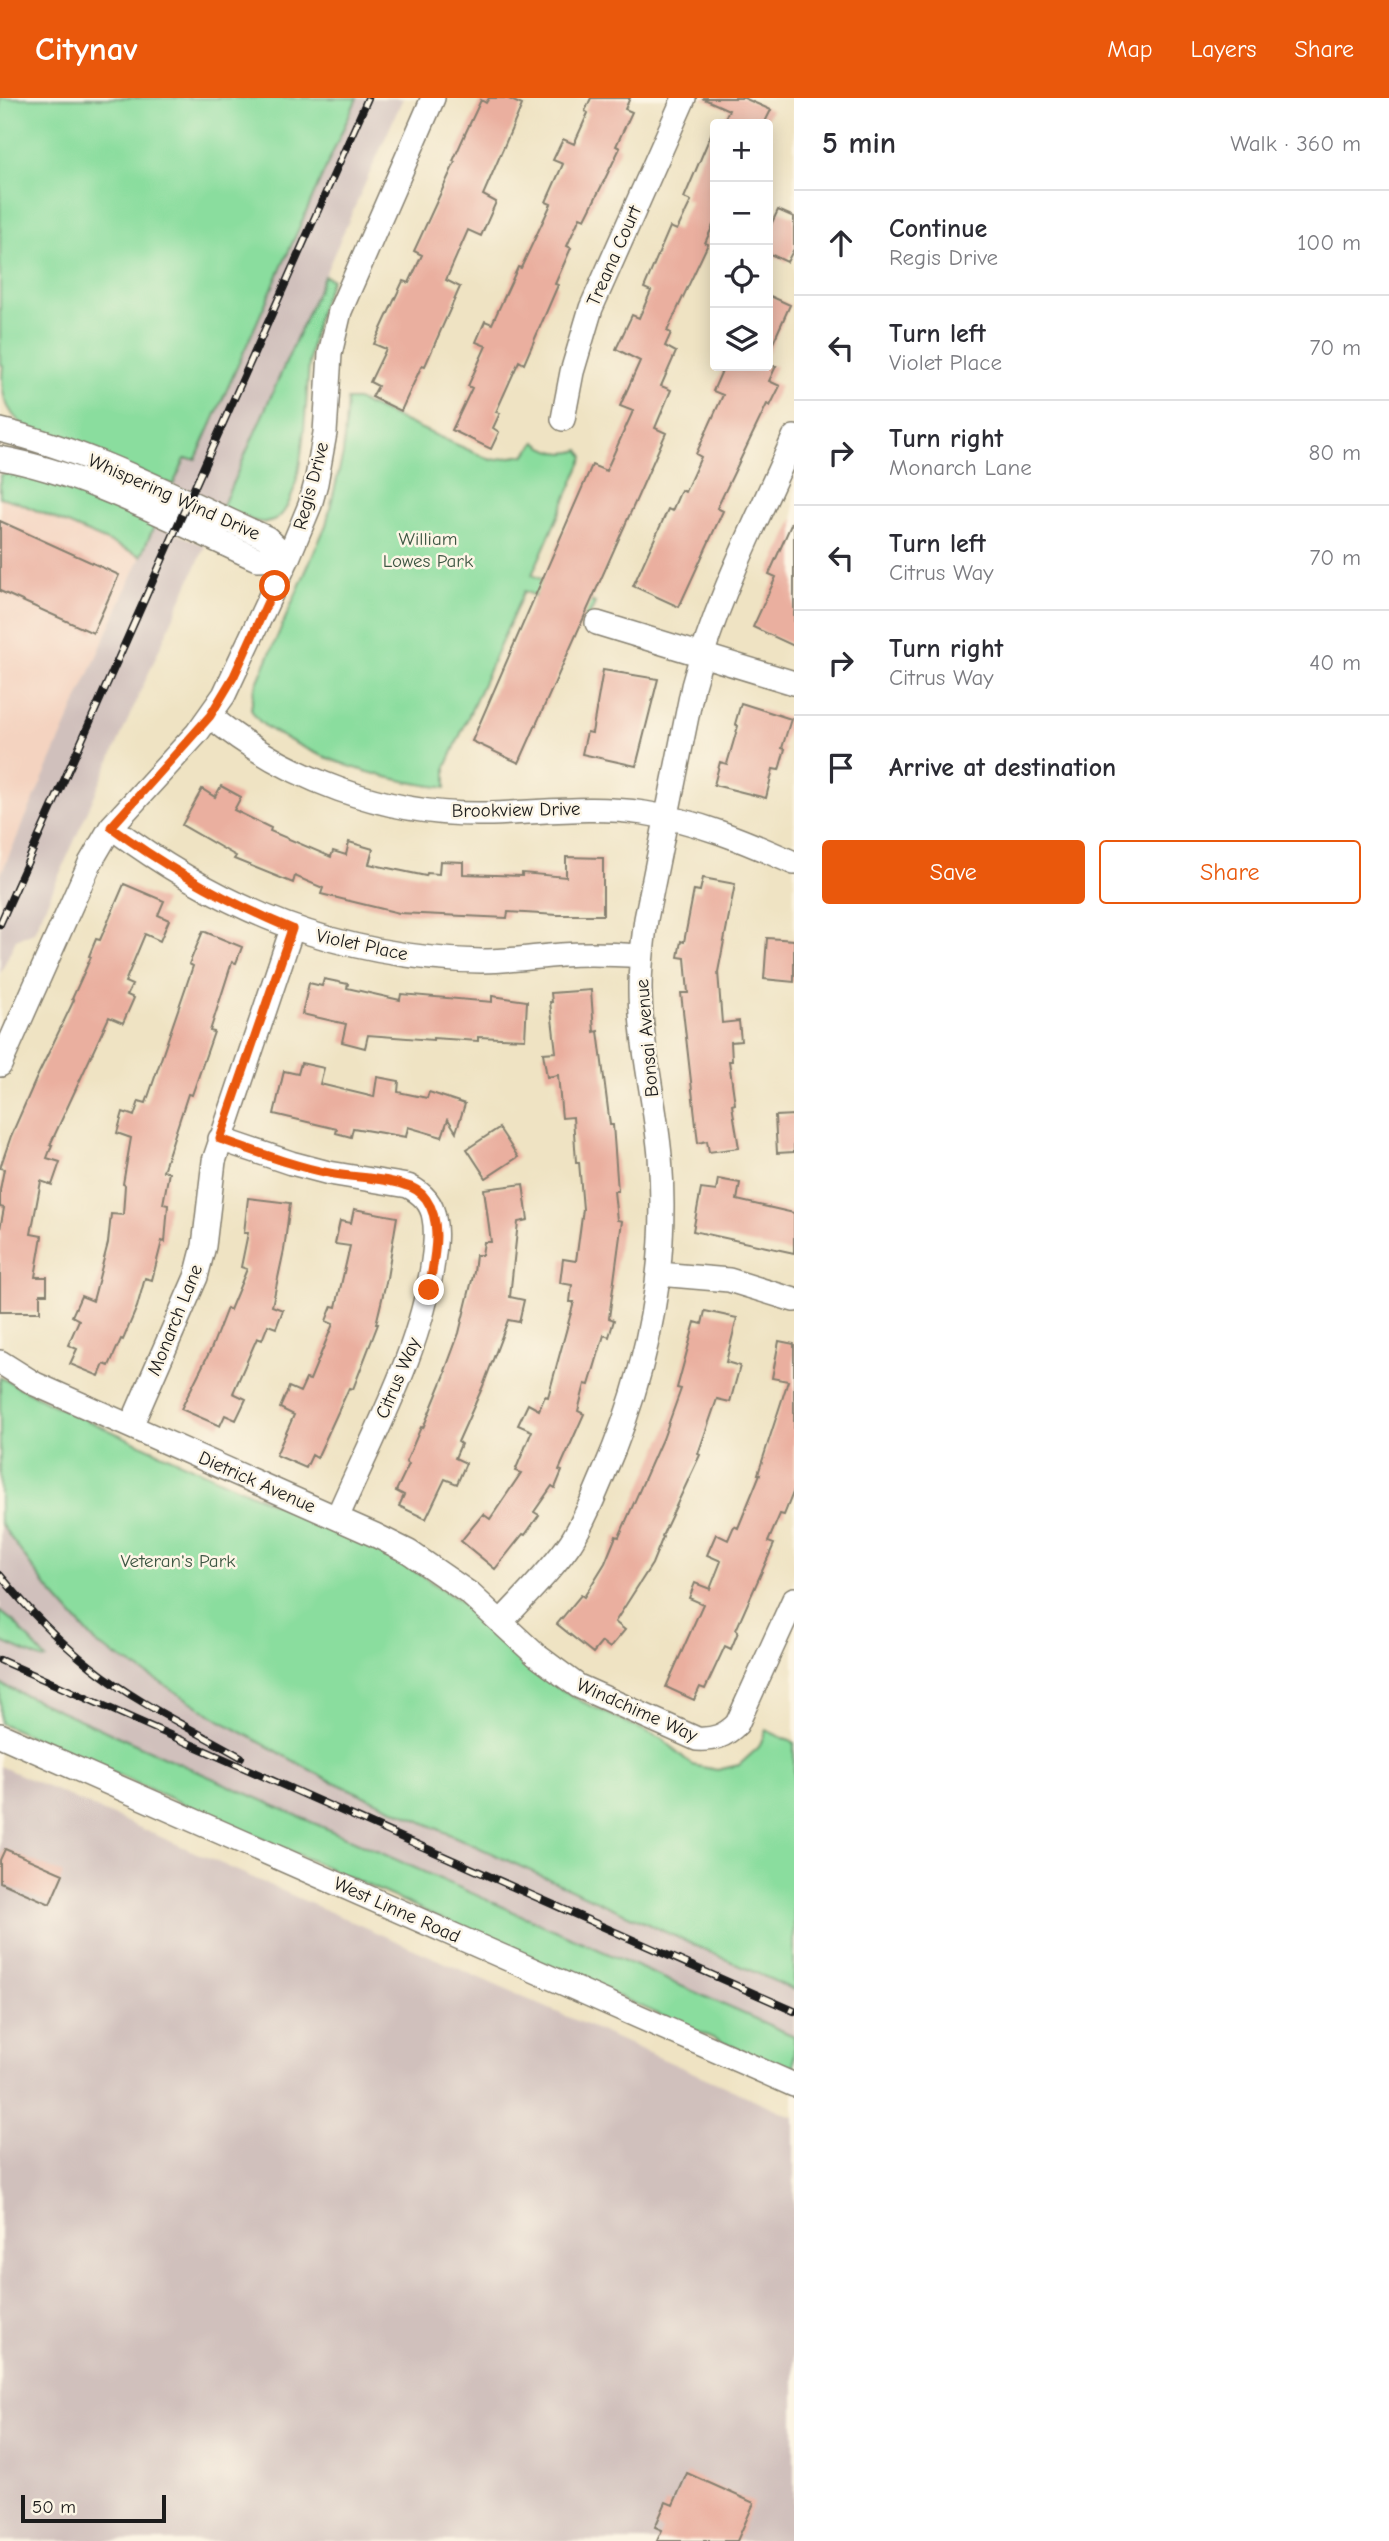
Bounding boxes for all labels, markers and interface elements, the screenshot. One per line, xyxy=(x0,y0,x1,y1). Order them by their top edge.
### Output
text: Citynav xyxy=(35,30,138,68)
text: Map xyxy=(1107,35,1153,63)
text: Layers xyxy=(1191,35,1256,63)
text: Share xyxy=(1294,35,1354,63)
map controls xyxy=(710,119,773,371)
button: + xyxy=(710,119,773,182)
text: 5 min xyxy=(822,126,896,161)
text: Walk · 360 m xyxy=(1230,130,1361,157)
button: − xyxy=(710,182,773,245)
street label: Treana Court xyxy=(582,202,646,310)
text: Continue xyxy=(889,214,987,244)
icon: ahead xyxy=(822,224,860,262)
text: 100 m xyxy=(1297,229,1361,256)
text: Regis Drive xyxy=(889,244,998,271)
button: locate xyxy=(710,245,773,308)
button: layers xyxy=(710,308,773,371)
text: Turn left xyxy=(889,319,986,349)
icon: left xyxy=(822,329,860,367)
text: 70 m xyxy=(1309,334,1361,361)
text: Violet Place xyxy=(889,349,1002,376)
text: Turn right xyxy=(889,424,1003,454)
icon: right xyxy=(822,434,860,472)
text: 80 m xyxy=(1308,439,1361,466)
street label: Regis Drive xyxy=(289,440,333,532)
street label: Whispering Wind Drive xyxy=(85,449,263,545)
text: Monarch Lane xyxy=(889,454,1032,481)
park label: William Lowes Park xyxy=(383,528,474,572)
text: Turn left xyxy=(889,529,986,559)
icon: left xyxy=(822,539,860,577)
text: 70 m xyxy=(1309,544,1361,571)
text: Citrus Way xyxy=(889,559,994,586)
route start xyxy=(259,570,290,601)
text: Turn right xyxy=(889,634,1003,664)
icon: right xyxy=(822,644,860,682)
text: 40 m xyxy=(1309,649,1361,676)
text: Citrus Way xyxy=(889,664,994,691)
icon: arrive xyxy=(822,749,860,787)
text: Arrive at destination xyxy=(889,753,1116,783)
street label: Brookview Drive xyxy=(451,798,581,822)
button: Save xyxy=(822,840,1085,904)
button: Share xyxy=(1099,840,1361,904)
street label: Violet Place xyxy=(314,925,410,965)
street label: Bonsai Avenue xyxy=(631,978,663,1098)
street label: Monarch Lane xyxy=(143,1261,207,1379)
route end xyxy=(413,1274,444,1305)
street label: Citrus Way xyxy=(371,1333,425,1422)
street label: Dietrick Avenue xyxy=(195,1446,319,1518)
park label: Veteran's Park xyxy=(121,1550,236,1572)
street label: Windchime Way xyxy=(573,1673,701,1747)
street label: West Linne Road xyxy=(330,1872,464,1948)
scale bar xyxy=(21,2492,166,2524)
text: 50 m xyxy=(32,2496,76,2518)

